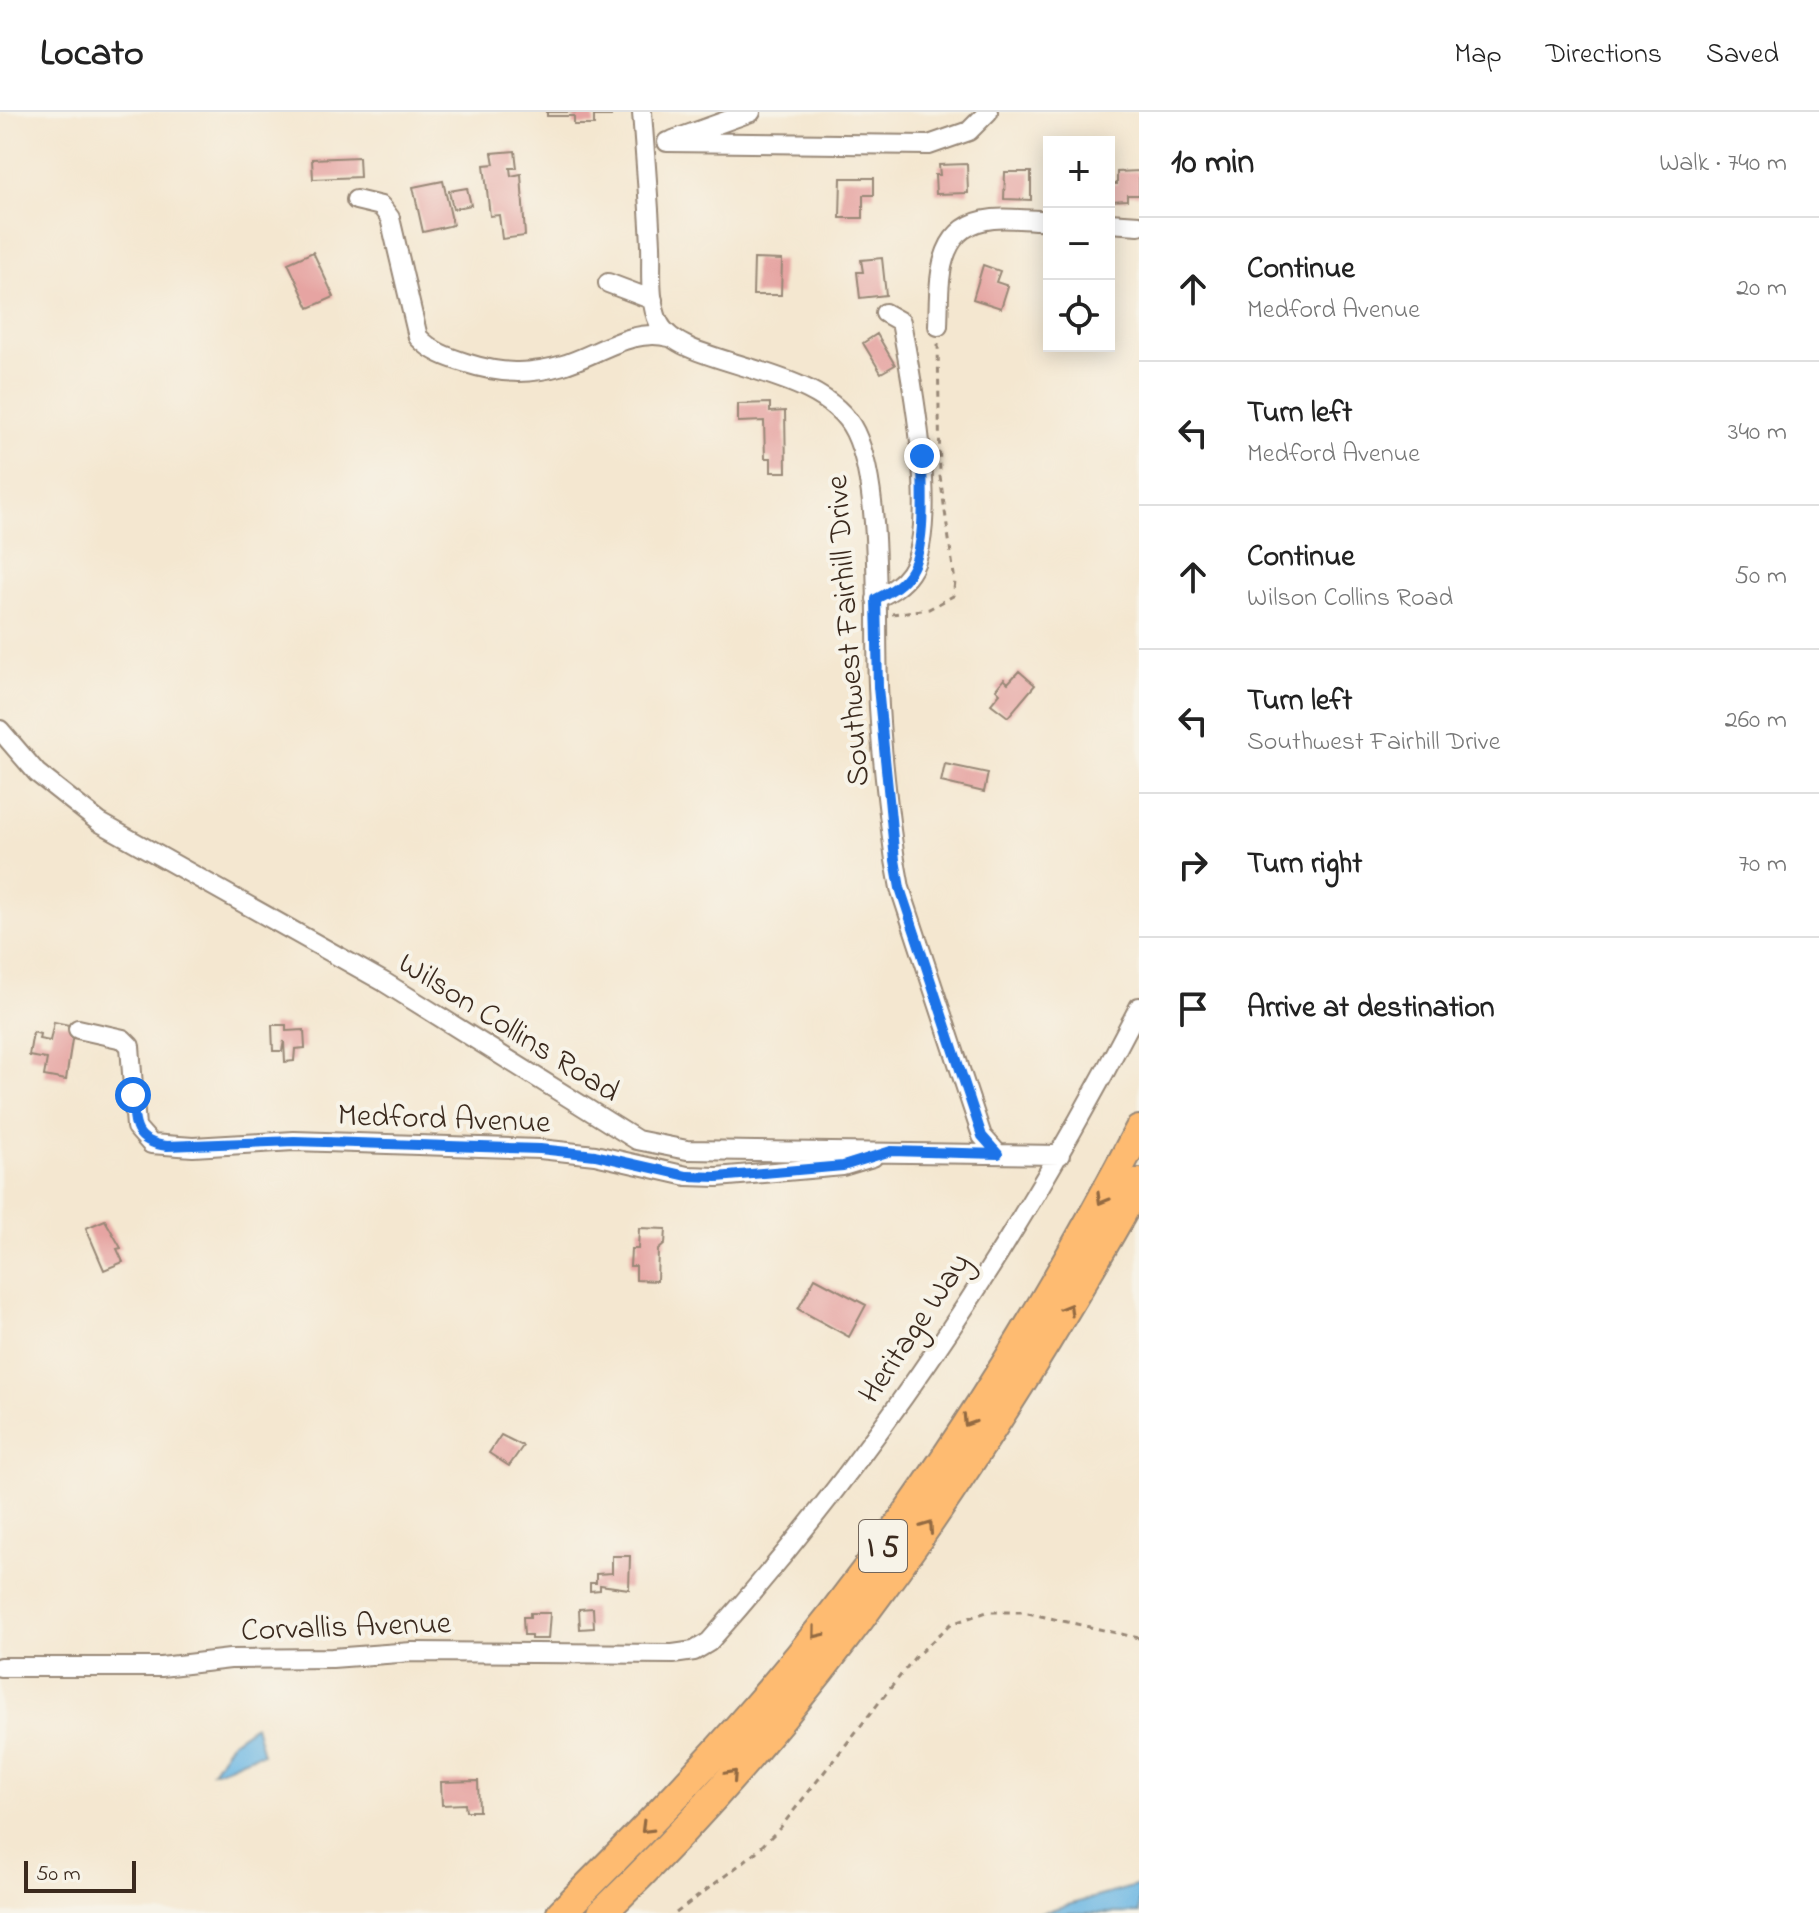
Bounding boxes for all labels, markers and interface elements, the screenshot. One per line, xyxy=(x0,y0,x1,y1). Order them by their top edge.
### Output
text: Locato xyxy=(40,27,144,83)
text: Map xyxy=(1454,35,1502,76)
text: Directions xyxy=(1546,35,1662,76)
text: Saved xyxy=(1706,35,1779,76)
map controls xyxy=(1043,136,1115,352)
button: + xyxy=(1043,136,1115,208)
text: 10 min xyxy=(1171,139,1254,189)
text: Walk · 740 m xyxy=(1659,145,1787,183)
button: − xyxy=(1043,208,1115,280)
text: Continue xyxy=(1247,248,1355,292)
icon: ahead xyxy=(1171,267,1215,311)
text: 20 m xyxy=(1736,270,1787,308)
button: locate xyxy=(1043,280,1115,352)
text: Medford Avenue xyxy=(1247,292,1420,330)
text: Turn left xyxy=(1247,392,1352,436)
icon: left xyxy=(1171,411,1215,455)
text: 340 m xyxy=(1728,414,1787,452)
text: Medford Avenue xyxy=(1247,436,1420,474)
route end xyxy=(904,438,940,474)
street label: Southwest Fairhill Drive xyxy=(815,473,884,788)
text: Continue xyxy=(1247,536,1355,580)
icon: ahead xyxy=(1171,555,1215,599)
text: 50 m xyxy=(1734,558,1787,596)
text: Wilson Collins Road xyxy=(1247,580,1453,618)
text: Turn left xyxy=(1247,680,1352,724)
icon: left xyxy=(1171,699,1215,743)
text: 260 m xyxy=(1725,702,1787,740)
text: Southwest Fairhill Drive xyxy=(1247,724,1500,762)
icon: right xyxy=(1171,843,1215,887)
text: Turn right xyxy=(1247,843,1362,887)
text: 70 m xyxy=(1738,846,1787,884)
street label: Wilson Collins Road xyxy=(388,942,628,1116)
icon: arrive xyxy=(1171,987,1215,1031)
text: Arrive at destination xyxy=(1247,987,1495,1031)
route start xyxy=(115,1077,151,1113)
street label: Medford Avenue xyxy=(337,1093,552,1148)
one-way arrow xyxy=(1096,1190,1112,1205)
street label: Heritage Way xyxy=(848,1244,984,1414)
one-way arrow xyxy=(1058,1303,1074,1318)
one-way arrow xyxy=(963,1413,978,1427)
road number: I 5 xyxy=(859,1520,907,1572)
one-way arrow xyxy=(918,1522,932,1536)
street label: Corvallis Avenue xyxy=(240,1601,453,1656)
one-way arrow xyxy=(812,1624,827,1638)
one-way arrow xyxy=(722,1770,737,1785)
one-way arrow xyxy=(641,1819,655,1833)
scale bar xyxy=(24,1857,136,1893)
text: 50 m xyxy=(36,1859,81,1891)

